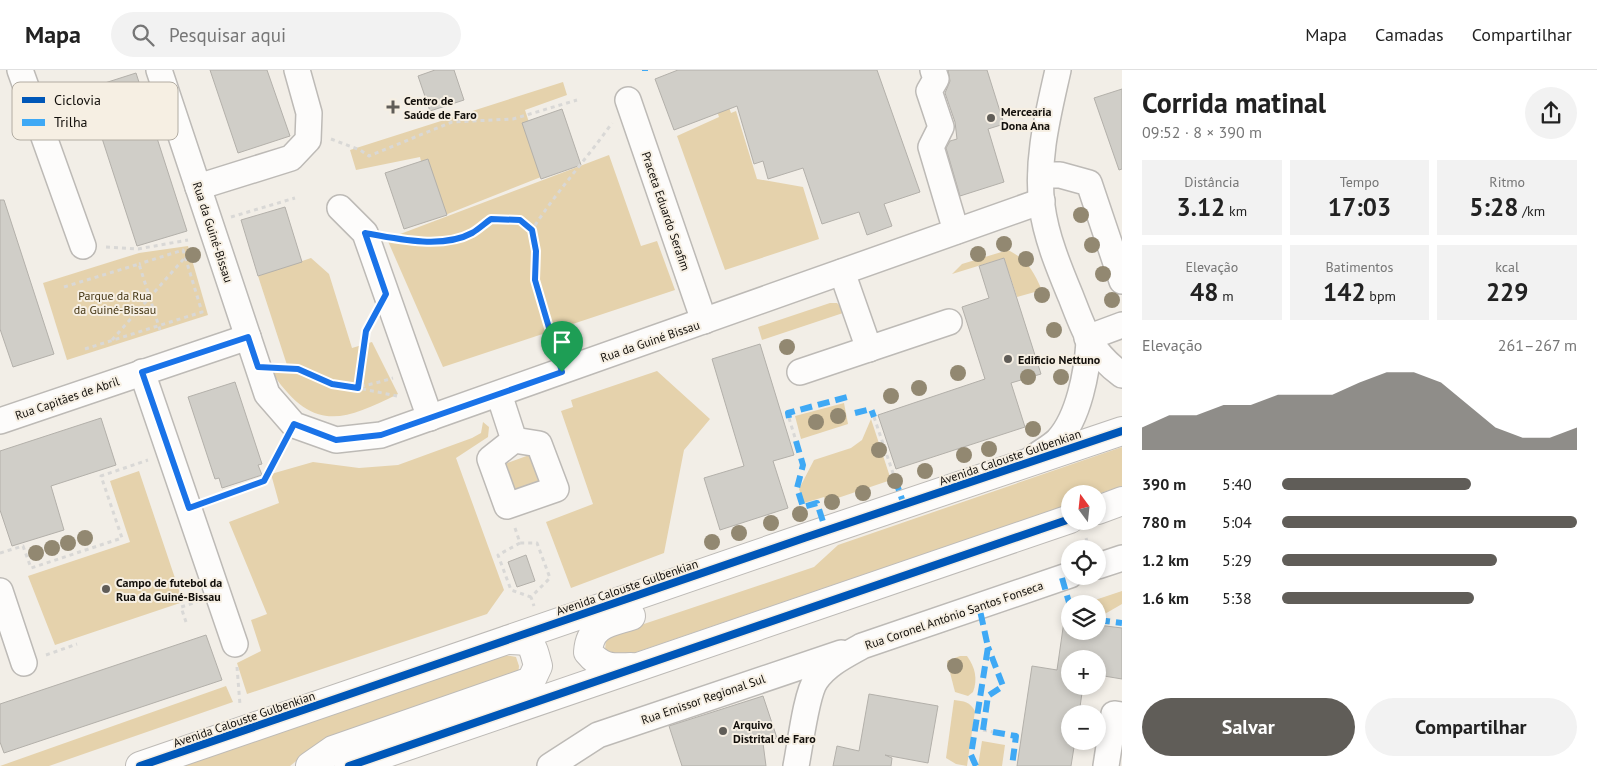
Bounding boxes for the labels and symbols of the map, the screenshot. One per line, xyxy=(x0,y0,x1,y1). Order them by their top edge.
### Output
legend xyxy=(12,82,178,140)
text: Ciclovia xyxy=(54,91,101,109)
place label: Centro de Saúde de Faro xyxy=(404,93,477,122)
marker: Centro de Saúde de Faro xyxy=(386,100,400,114)
place label: Mercearia Dona Ana xyxy=(1001,104,1051,133)
marker: Mercearia Dona Ana xyxy=(985,112,997,124)
text: Trilha xyxy=(54,113,88,131)
street label: Praceta Eduardo Serafim xyxy=(639,149,693,273)
street label: Rua da Guiné-Bissau xyxy=(190,180,236,284)
park label: Parque da Rua da Guiné-Bissau xyxy=(74,288,156,317)
street label: Rua da Guiné Bissau xyxy=(598,317,702,365)
pin xyxy=(541,321,583,372)
place label: Edificio Nettuno xyxy=(1018,352,1101,367)
marker: Edificio Nettuno xyxy=(1002,353,1014,365)
street label: Rua Capitães de Abril xyxy=(13,373,121,423)
street label: Avenida Calouste Gulbenkian xyxy=(937,426,1083,488)
north arrow xyxy=(1061,485,1106,530)
street label: Avenida Calouste Gulbenkian xyxy=(554,556,700,618)
place label: Campo de futebol da Rua da Guiné-Bissau xyxy=(116,575,222,604)
street label: Rua Coronel António Santos Fonseca xyxy=(863,577,1045,653)
marker: Campo de futebol da Rua da Guiné-Bissau xyxy=(100,583,112,595)
street label: Rua Emissor Regional Sul xyxy=(639,671,767,727)
street label: Avenida Calouste Gulbenkian xyxy=(171,688,317,750)
place label: Arquivo Distrital de Faro xyxy=(733,717,816,746)
marker: Arquivo Distrital de Faro xyxy=(717,725,729,737)

